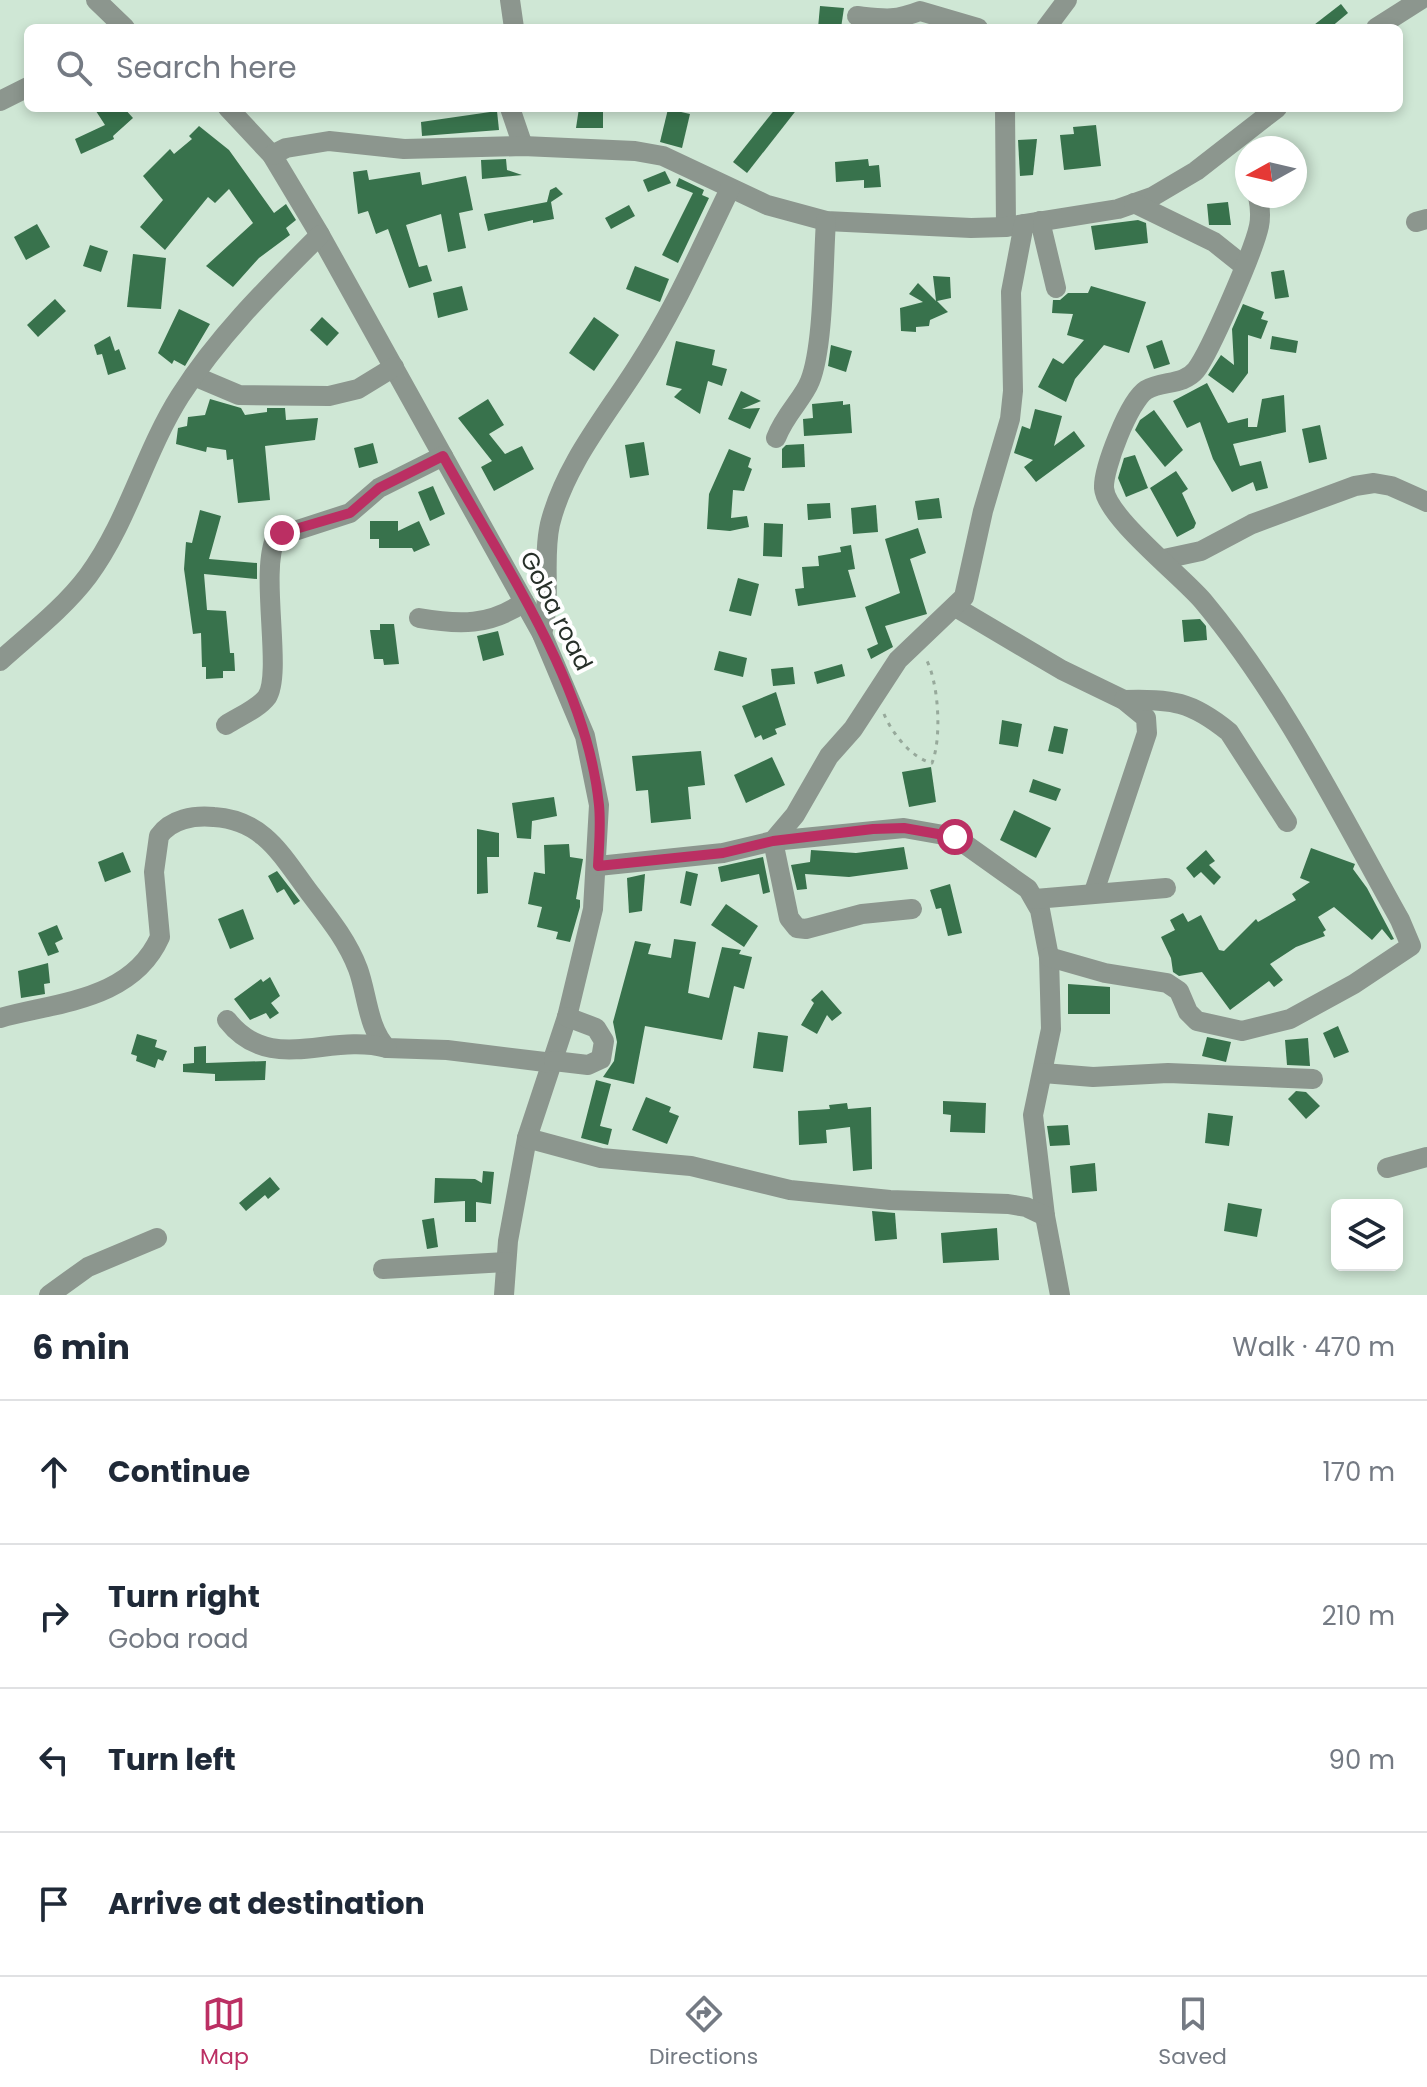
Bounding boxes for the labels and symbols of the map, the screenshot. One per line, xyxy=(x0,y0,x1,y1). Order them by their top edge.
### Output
north arrow xyxy=(1235,136,1307,208)
route end xyxy=(264,515,300,551)
street label: Goba road xyxy=(512,546,601,676)
route start xyxy=(937,819,973,855)

